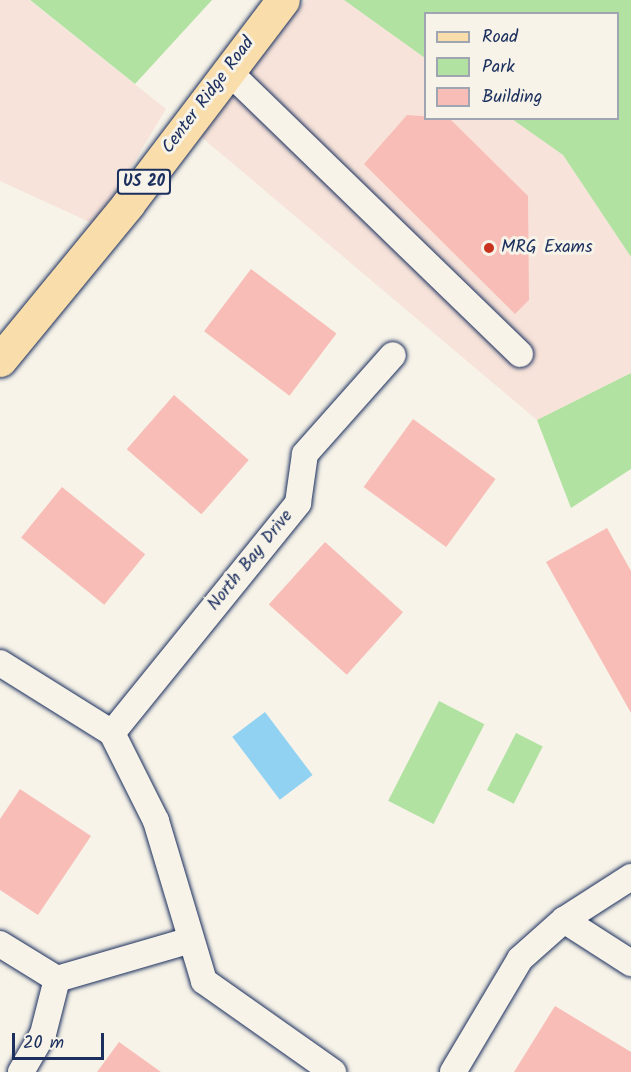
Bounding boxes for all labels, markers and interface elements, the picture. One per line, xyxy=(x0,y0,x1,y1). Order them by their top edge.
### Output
legend xyxy=(424,12,619,120)
text: Road xyxy=(482,23,518,52)
street label: Center Ridge Road xyxy=(158,33,260,159)
text: Park xyxy=(482,53,515,82)
text: Building xyxy=(482,83,542,112)
road number: US 20 xyxy=(116,169,172,195)
place label: MRG Exams xyxy=(501,237,593,259)
marker: MRG Exams xyxy=(482,241,496,255)
street label: North Bay Drive xyxy=(204,506,298,616)
scale bar xyxy=(15,1021,106,1059)
text: 20 m xyxy=(23,1029,64,1058)

